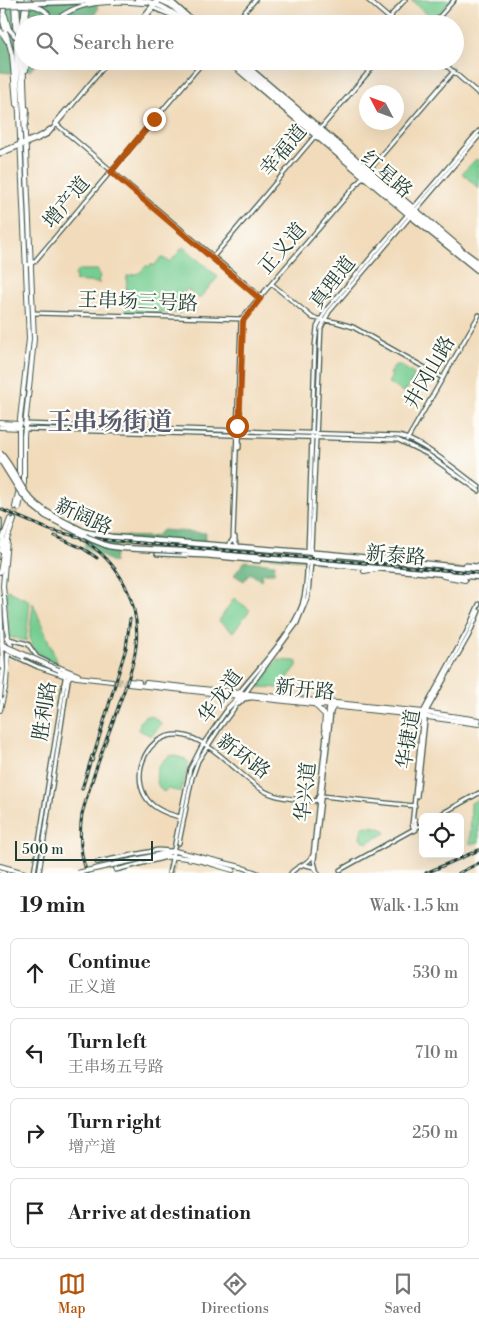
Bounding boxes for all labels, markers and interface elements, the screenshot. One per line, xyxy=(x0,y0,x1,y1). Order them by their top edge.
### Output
search box xyxy=(15,15,464,70)
icon: search xyxy=(33,29,61,57)
text: Search here xyxy=(73,31,174,55)
north arrow xyxy=(359,85,404,130)
route end xyxy=(143,108,166,131)
street label: 幸福道 xyxy=(255,120,313,182)
street label: 红星路 xyxy=(355,146,417,204)
street label: 增产道 xyxy=(38,172,96,234)
street label: 正义道 xyxy=(254,218,312,280)
street label: 真理道 xyxy=(305,252,362,314)
street label: 王串场三号路 xyxy=(78,288,198,317)
street label: 井冈山路 xyxy=(399,332,461,414)
district label: 王串场街道 xyxy=(47,407,173,438)
route start xyxy=(226,415,249,438)
street label: 新阔路 xyxy=(51,493,116,541)
street label: 新泰路 xyxy=(365,541,427,572)
street label: 华龙道 xyxy=(193,665,249,728)
street label: 新开路 xyxy=(274,675,336,706)
street label: 胜利路 xyxy=(28,680,63,743)
street label: 华捷道 xyxy=(392,708,427,771)
street label: 新环路 xyxy=(212,729,275,785)
street label: 华兴道 xyxy=(291,761,322,823)
map controls xyxy=(419,813,464,858)
button: locate xyxy=(419,813,464,858)
scale bar xyxy=(15,838,152,861)
text: 500 m xyxy=(22,841,63,859)
text: 19 min xyxy=(20,893,85,919)
text: Walk · 1.5 km xyxy=(370,896,459,916)
text: Continue xyxy=(68,950,151,974)
icon: ahead xyxy=(21,959,49,987)
text: 530 m xyxy=(412,963,458,983)
text: 正义道 xyxy=(68,977,116,997)
text: Turn left xyxy=(68,1030,147,1054)
icon: left xyxy=(21,1039,49,1067)
text: 710 m xyxy=(415,1043,458,1063)
text: 王串场五号路 xyxy=(68,1057,164,1077)
text: Turn right xyxy=(68,1110,161,1134)
icon: right xyxy=(21,1119,49,1147)
text: 250 m xyxy=(412,1123,458,1143)
text: 增产道 xyxy=(68,1137,116,1157)
icon: arrive xyxy=(21,1199,49,1227)
text: Arrive at destination xyxy=(68,1201,251,1225)
tab: Map xyxy=(58,1270,86,1318)
tab: Directions xyxy=(201,1270,269,1318)
tab: Saved xyxy=(384,1270,421,1318)

